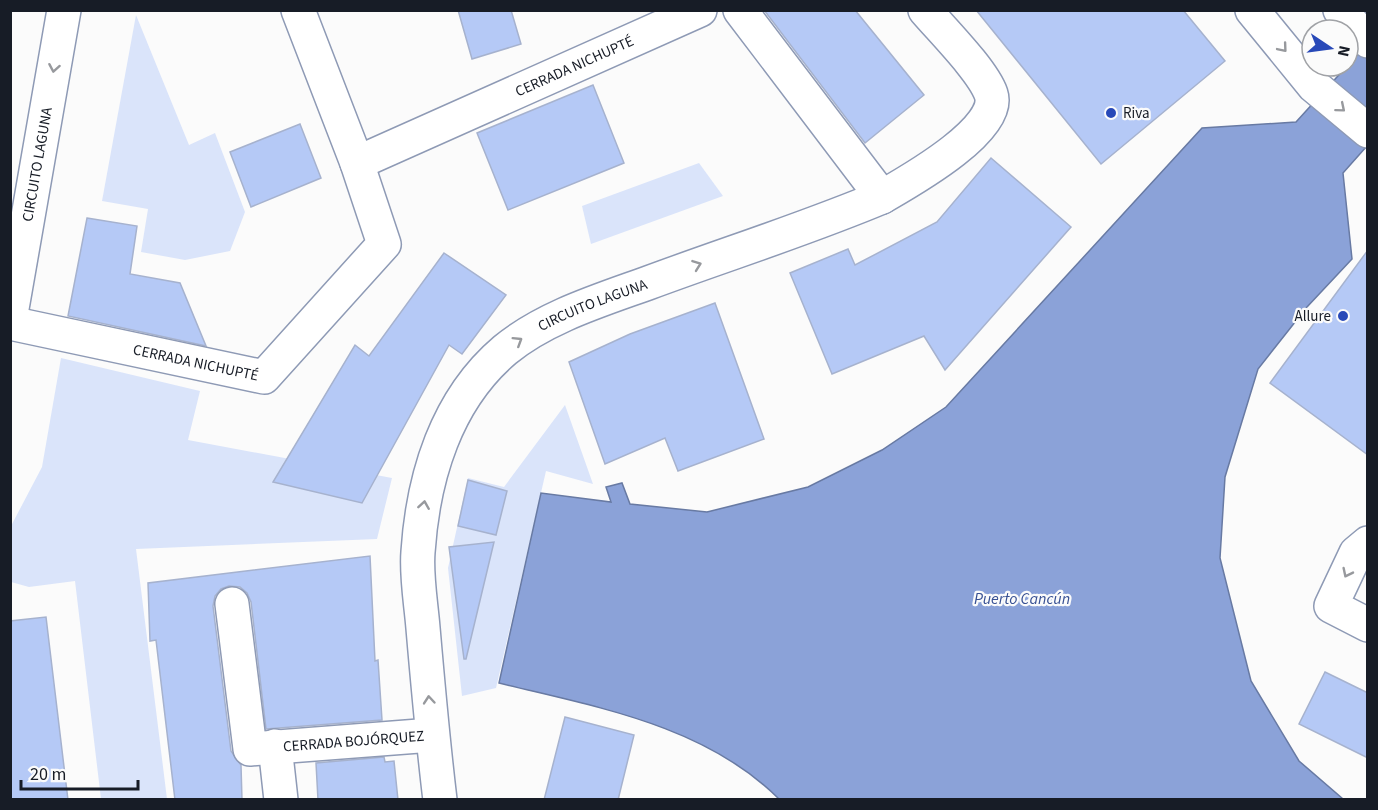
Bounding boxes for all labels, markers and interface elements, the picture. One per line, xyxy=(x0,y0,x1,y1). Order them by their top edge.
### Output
north arrow xyxy=(1300,18,1360,78)
street label: CERRADA NICHUPTÉ xyxy=(512,31,637,102)
one-way arrow xyxy=(1276,41,1287,52)
text: N xyxy=(1332,43,1356,59)
one-way arrow xyxy=(48,64,60,73)
one-way arrow xyxy=(1334,101,1345,112)
place label: Riva xyxy=(1123,103,1150,124)
street label: CIRCUITO LAGUNA xyxy=(17,105,58,223)
marker: Riva xyxy=(1104,106,1118,120)
one-way arrow xyxy=(691,260,702,272)
street label: CIRCUITO LAGUNA xyxy=(534,274,651,337)
place label: Allure xyxy=(1295,306,1331,327)
marker: Allure xyxy=(1336,309,1350,323)
one-way arrow xyxy=(512,337,522,349)
street label: CERRADA NICHUPTÉ xyxy=(131,339,260,387)
one-way arrow xyxy=(417,501,429,510)
one-way arrow xyxy=(1342,566,1354,577)
water label: Puerto Cancún xyxy=(974,588,1070,610)
one-way arrow xyxy=(423,695,436,704)
street label: CERRADA BOJÓRQUEZ xyxy=(282,726,425,757)
scale bar xyxy=(21,753,138,791)
text: 20 m xyxy=(30,762,66,787)

